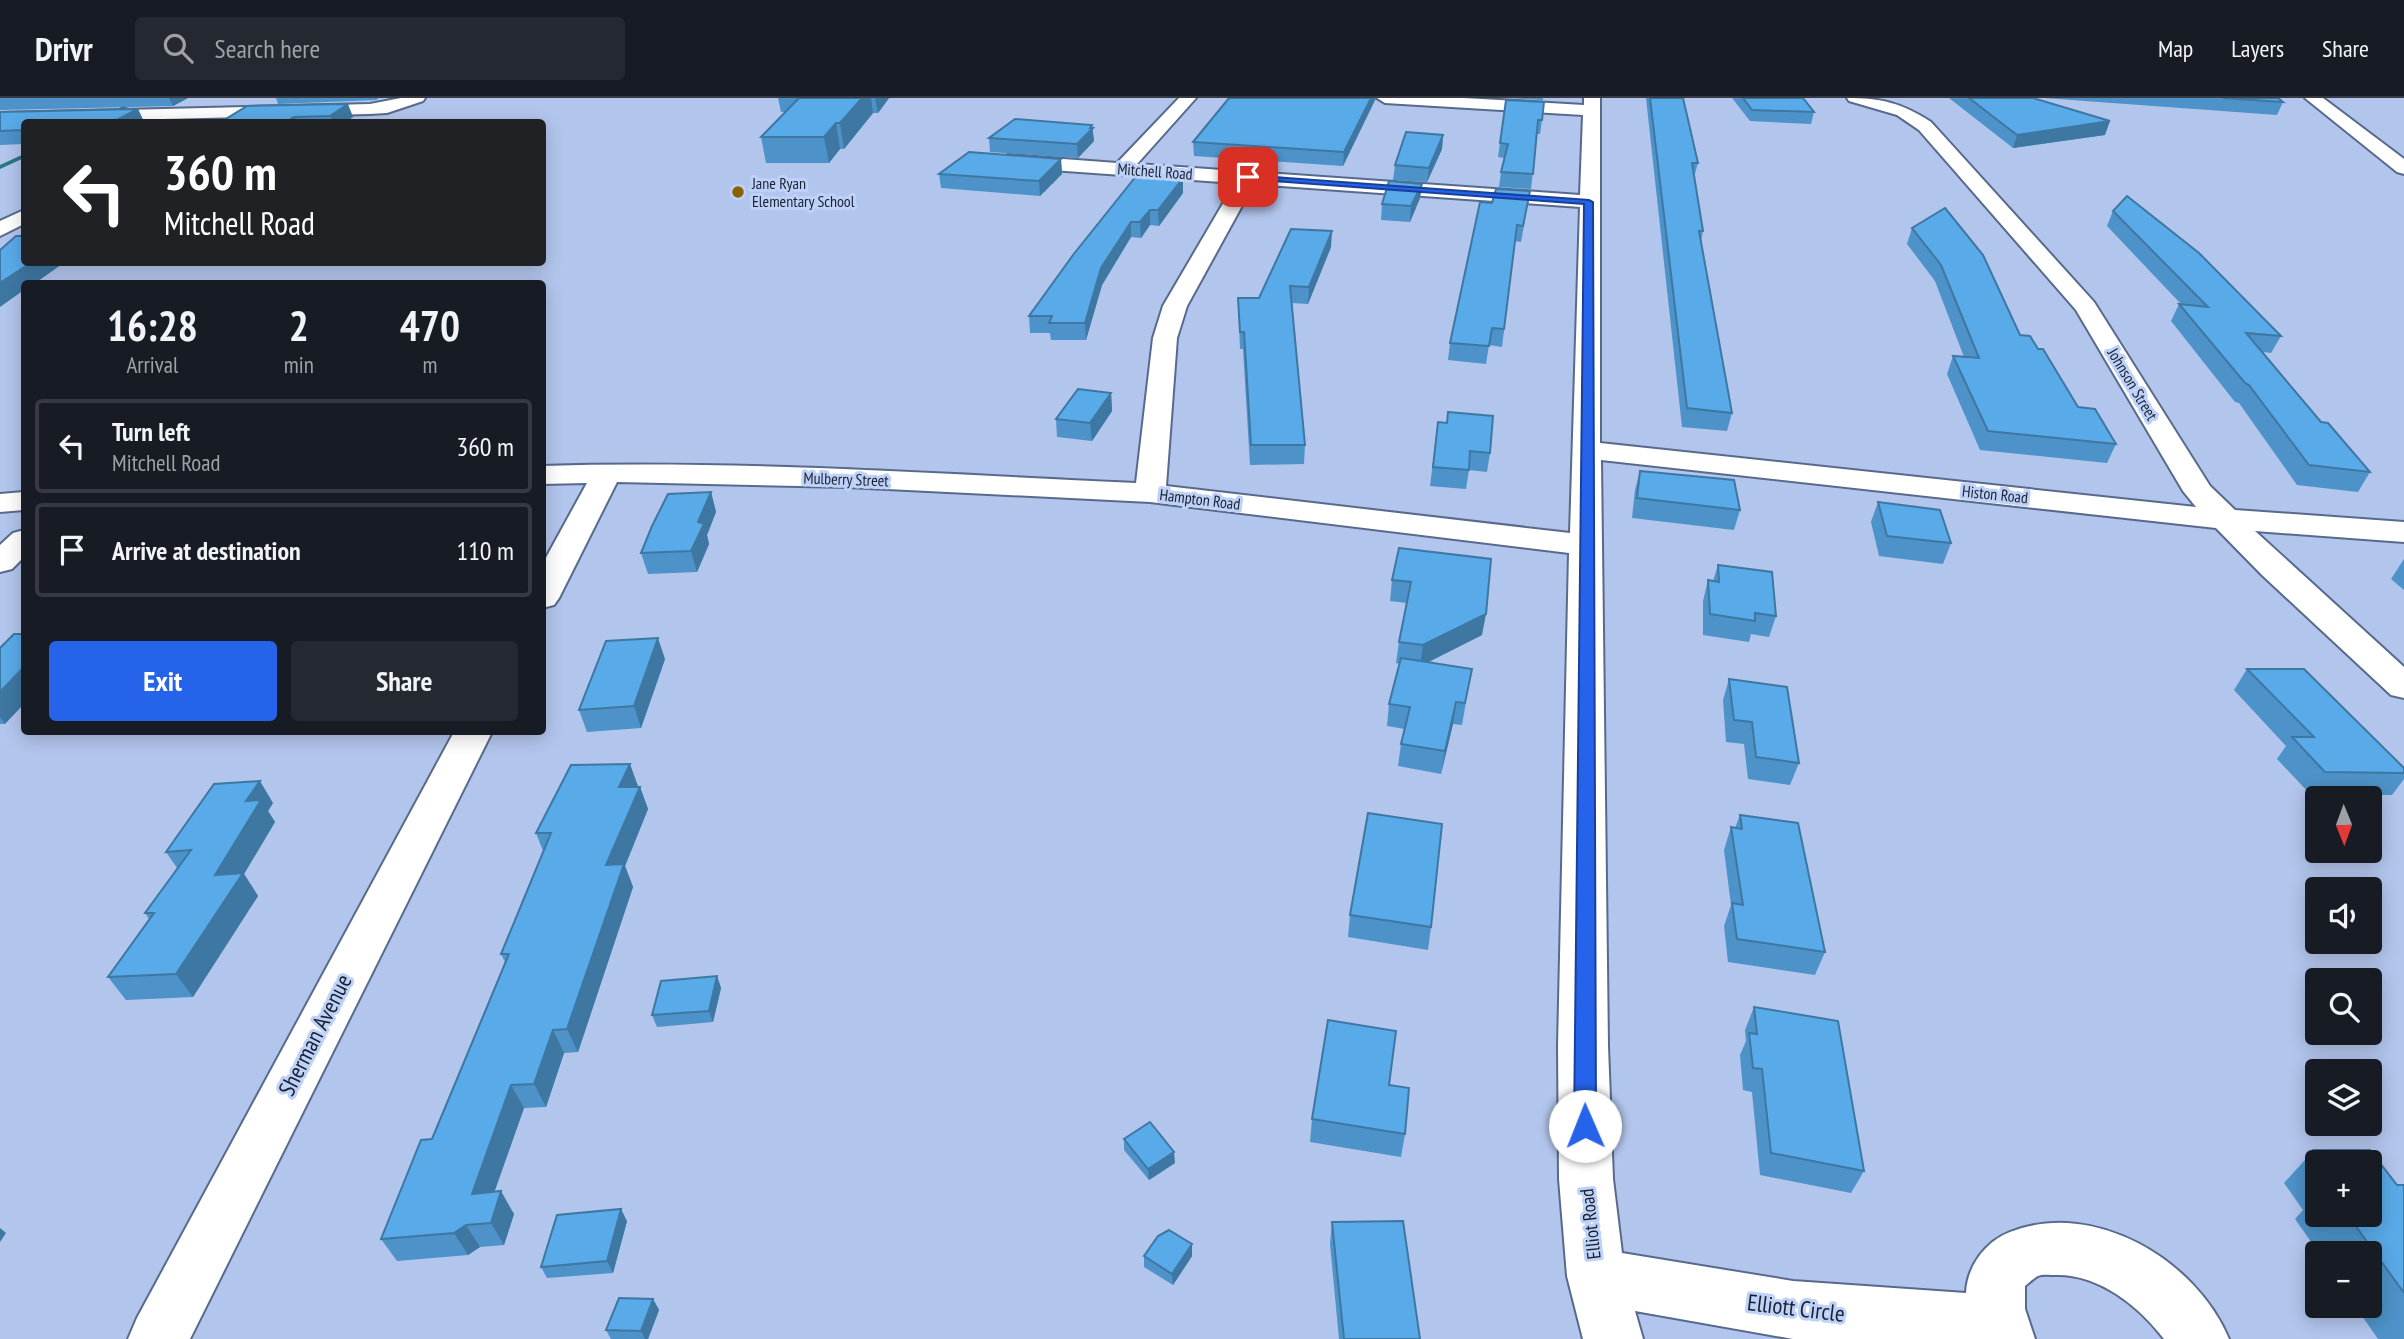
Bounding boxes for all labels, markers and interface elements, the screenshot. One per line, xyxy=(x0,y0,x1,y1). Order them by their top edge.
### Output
search box xyxy=(135,17,625,80)
text: Drivr xyxy=(35,27,93,70)
icon: search xyxy=(159,29,197,67)
text: Search here xyxy=(215,32,320,65)
text: Map xyxy=(2158,33,2193,64)
text: Layers xyxy=(2231,33,2284,64)
text: Share xyxy=(2322,33,2369,64)
text: 360 m xyxy=(164,140,277,204)
icon: left xyxy=(49,147,140,238)
pin xyxy=(1218,147,1278,207)
street label: Mitchell Road xyxy=(1117,158,1193,184)
icon: arrive xyxy=(1229,158,1267,196)
place label: Jane Ryan Elementary School xyxy=(751,173,855,211)
marker: Jane Ryan Elementary School xyxy=(730,184,746,200)
text: Mitchell Road xyxy=(164,202,315,244)
text: 16:28 xyxy=(107,298,198,353)
text: 2 xyxy=(289,298,309,353)
text: 470 xyxy=(400,298,460,353)
street label: Johnson Street xyxy=(2103,343,2163,424)
text: Arrival xyxy=(126,350,178,379)
text: min xyxy=(284,350,314,379)
text: m xyxy=(422,350,437,379)
text: Turn left xyxy=(112,415,190,448)
icon: left xyxy=(53,427,91,465)
text: 360 m xyxy=(456,430,514,463)
text: Mitchell Road xyxy=(112,448,220,477)
street label: Mulberry Street xyxy=(803,468,890,491)
street label: Histon Road xyxy=(1961,481,2029,507)
street label: Hampton Road xyxy=(1158,484,1242,514)
icon: arrive xyxy=(53,531,91,569)
text: Arrive at destination xyxy=(112,534,301,567)
text: 110 m xyxy=(456,534,514,567)
button: Exit xyxy=(49,641,277,721)
button: Share xyxy=(291,641,518,721)
north arrow xyxy=(2305,786,2382,863)
map controls xyxy=(2305,786,2382,1318)
button: sound xyxy=(2305,877,2382,954)
button: search xyxy=(2305,968,2382,1045)
street label: Sherman Avenue xyxy=(272,969,358,1100)
button: layers xyxy=(2305,1059,2382,1136)
position arrow xyxy=(1548,1089,1622,1163)
button: + xyxy=(2305,1150,2382,1227)
street label: Elliot Road xyxy=(1574,1187,1606,1261)
button: − xyxy=(2305,1241,2382,1318)
street label: Elliott Circle xyxy=(1746,1287,1846,1328)

